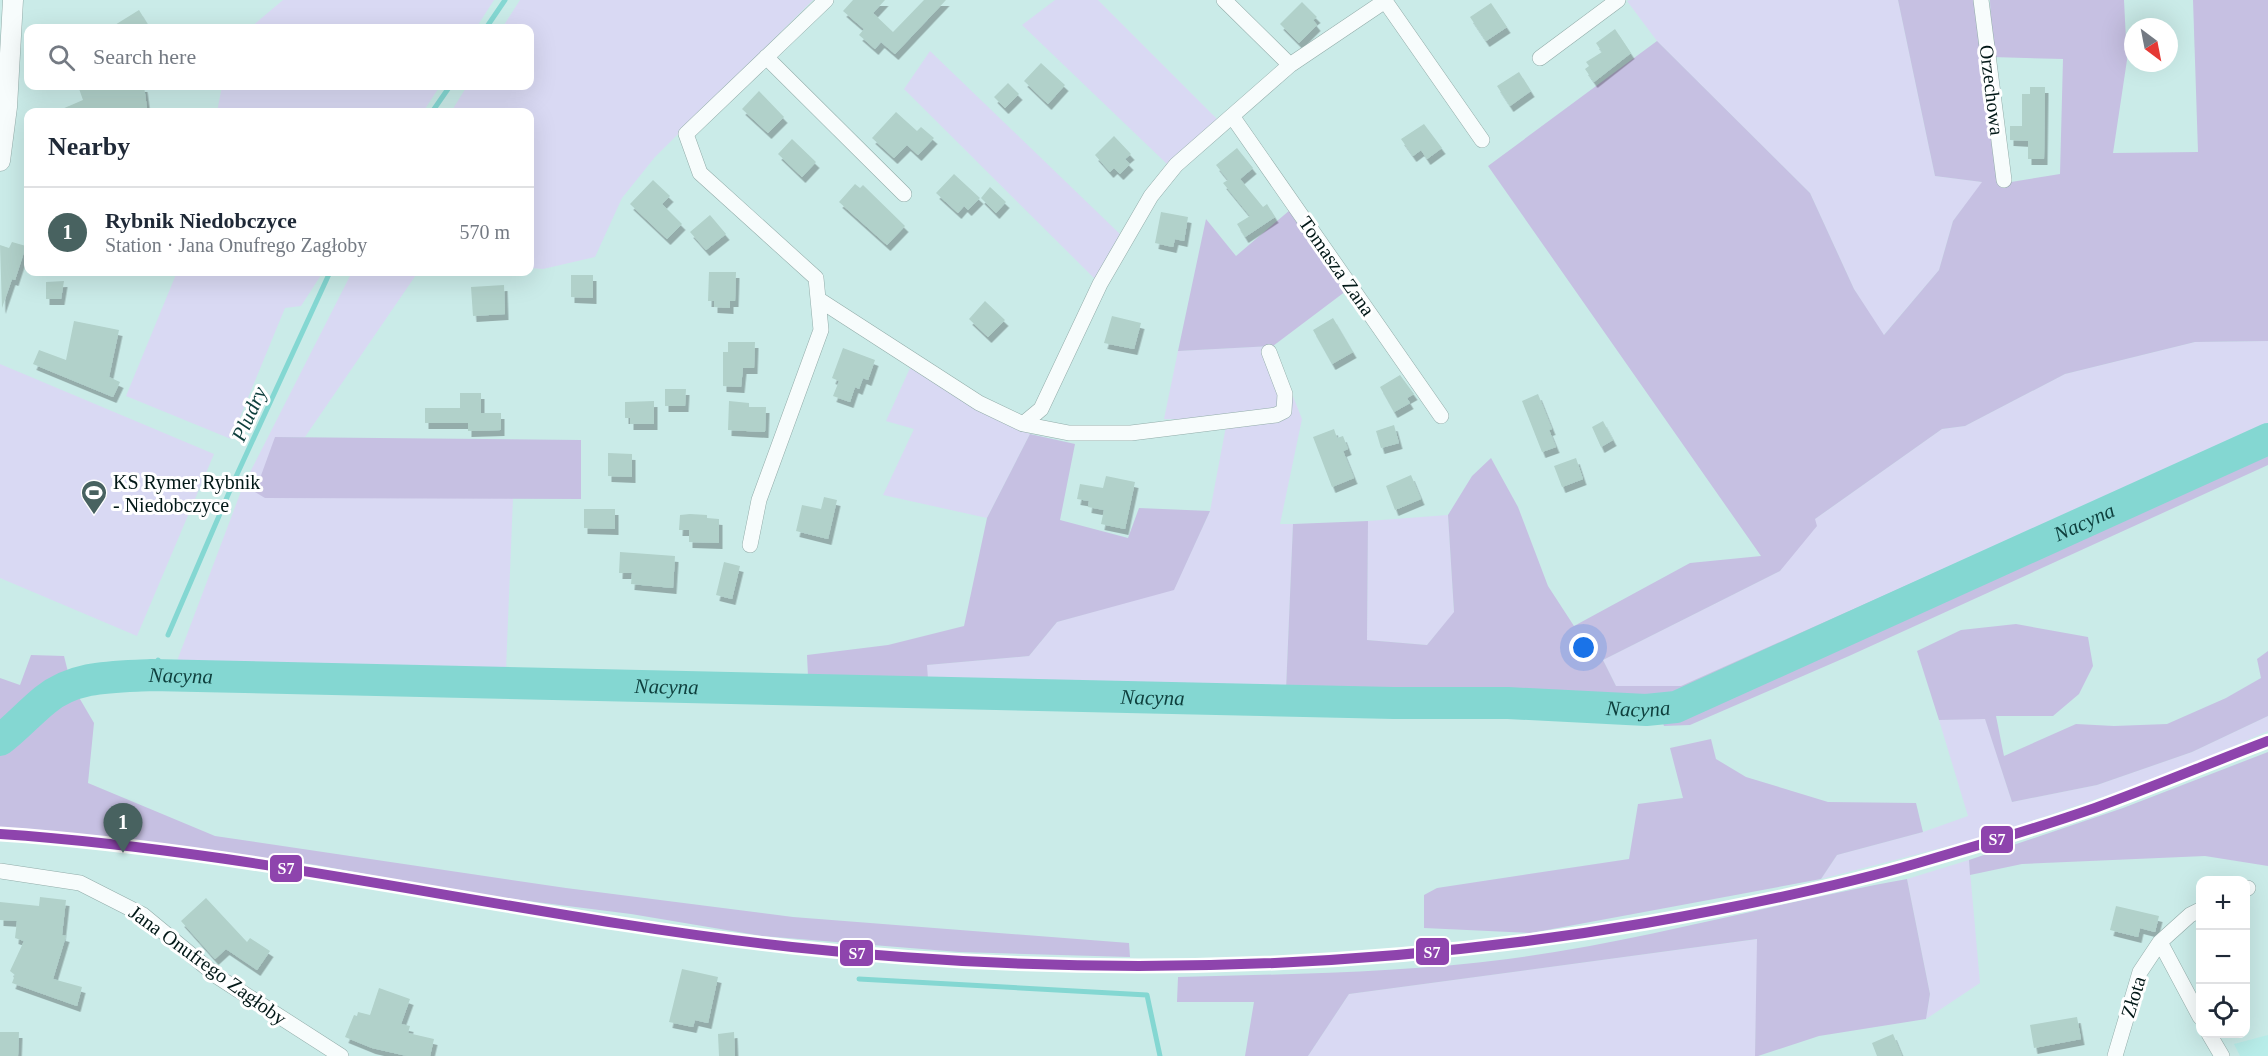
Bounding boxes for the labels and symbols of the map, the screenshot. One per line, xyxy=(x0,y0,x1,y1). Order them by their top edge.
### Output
north arrow xyxy=(2124,18,2178,72)
street label: Orzechowa xyxy=(1976,43,2008,137)
street label: Tomasza Zana xyxy=(1295,212,1379,320)
water label: Pludry xyxy=(226,382,272,446)
place label: KS Rymer Rybnik - Niedobczyce xyxy=(113,471,260,517)
sports icon: KS Rymer Rybnik - Niedobczyce xyxy=(79,478,109,516)
water label: Nacyna xyxy=(2049,498,2118,547)
your location xyxy=(1569,633,1598,662)
water label: Nacyna xyxy=(147,663,213,688)
water label: Nacyna xyxy=(633,674,699,699)
water label: Nacyna xyxy=(1119,685,1185,710)
water label: Nacyna xyxy=(1605,696,1671,722)
pin: 1 xyxy=(104,804,142,853)
line badge: S7 xyxy=(1980,825,2014,854)
text: S7 xyxy=(1989,831,2005,848)
line badge: S7 xyxy=(269,854,303,883)
text: S7 xyxy=(278,860,294,877)
street label: Jana Onufrego Zagłoby xyxy=(125,901,291,1030)
line badge: S7 xyxy=(1415,937,1450,966)
line badge: S7 xyxy=(839,939,874,967)
text: S7 xyxy=(1424,944,1440,961)
text: S7 xyxy=(849,945,865,962)
street label: Złota xyxy=(2116,973,2150,1020)

